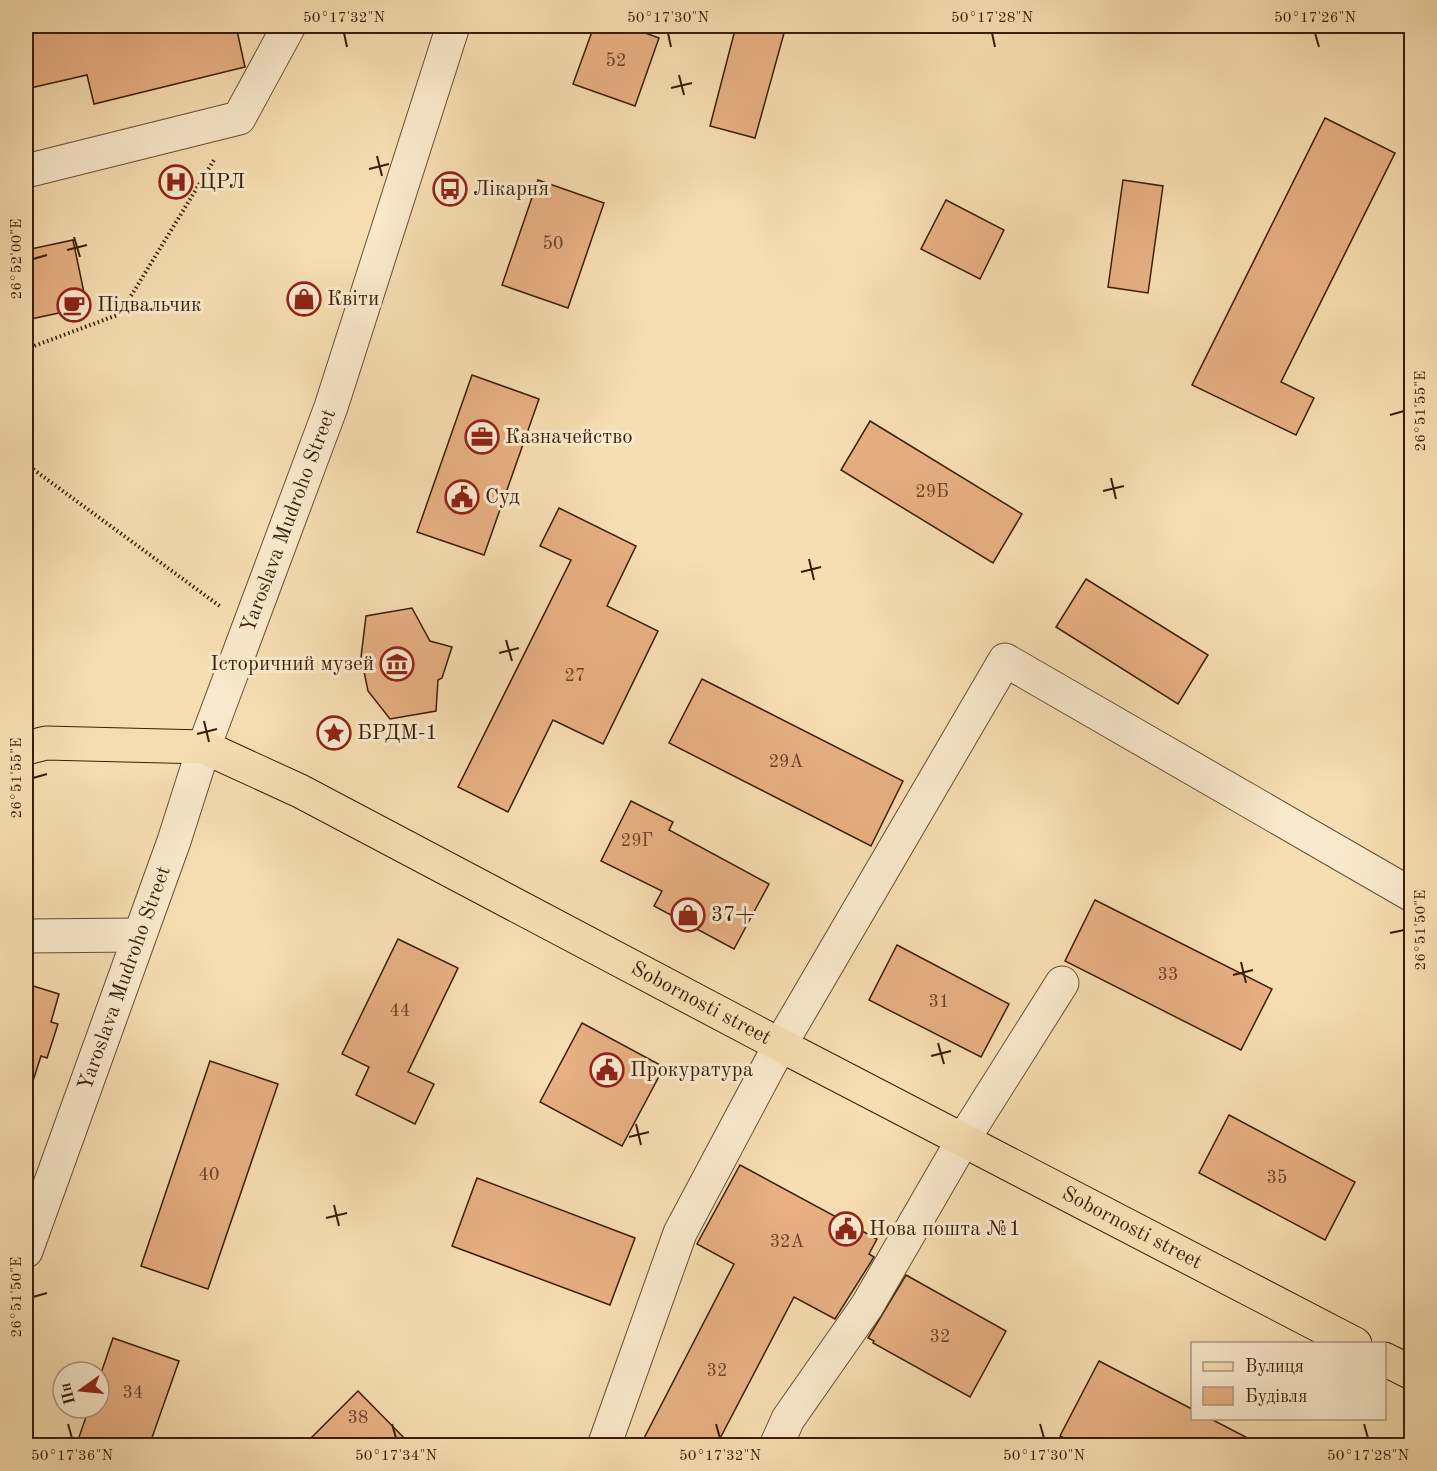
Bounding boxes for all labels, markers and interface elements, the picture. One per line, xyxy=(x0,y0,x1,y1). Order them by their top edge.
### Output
text: 50°17'32"N xyxy=(303,11,385,26)
text: 50°17'30"N xyxy=(627,11,709,26)
text: 50°17'28"N xyxy=(951,11,1033,26)
text: 50°17'26"N xyxy=(1274,11,1356,26)
house number: 52 xyxy=(606,52,626,70)
hospital icon: ЦРЛ xyxy=(158,164,194,200)
bus stop icon: Лікарня xyxy=(432,171,468,207)
place label: ЦРЛ xyxy=(199,172,245,193)
place label: Лікарня xyxy=(473,179,549,200)
text: 26°52'00"E xyxy=(10,219,25,299)
house number: 50 xyxy=(543,235,563,253)
shop icon: Квіти xyxy=(286,281,322,317)
cafe icon: Підвальчик xyxy=(56,287,92,323)
place label: Квіти xyxy=(327,289,379,310)
place label: Підвальчик xyxy=(97,295,202,316)
text: 26°51'55"E xyxy=(1414,371,1429,451)
street label: Yaroslava Mudroho Street xyxy=(237,406,340,635)
office icon: Казначейство xyxy=(464,419,500,455)
place label: Казначейство xyxy=(505,427,633,448)
public building icon: Суд xyxy=(444,479,480,515)
house number: 29Б xyxy=(915,483,949,501)
place label: Суд xyxy=(485,487,520,508)
museum icon: Історичний музей xyxy=(379,646,415,682)
place label: Історичний музей xyxy=(210,654,374,675)
house number: 27 xyxy=(565,667,585,685)
place icon: БРДМ-1 xyxy=(316,715,352,751)
place label: БРДМ-1 xyxy=(357,723,438,744)
text: 26°51'55"E xyxy=(10,738,25,818)
house number: 29А xyxy=(769,753,804,771)
house number: 29Г xyxy=(621,832,653,850)
street label: Yaroslava Mudroho Street xyxy=(74,863,175,1093)
text: 26°51'50"E xyxy=(1414,890,1429,970)
shop icon: 37+ xyxy=(670,897,706,933)
place label: 37+ xyxy=(711,905,755,926)
street label: Sobornosti street xyxy=(628,958,774,1049)
house number: 33 xyxy=(1158,966,1178,984)
house number: 31 xyxy=(929,993,949,1011)
house number: 44 xyxy=(390,1002,410,1020)
public building icon: Прокуратура xyxy=(589,1052,625,1088)
place label: Прокуратура xyxy=(630,1060,753,1081)
house number: 40 xyxy=(199,1166,219,1184)
house number: 35 xyxy=(1267,1169,1287,1187)
street label: Sobornosti street xyxy=(1058,1183,1205,1273)
public building icon: Нова пошта №1 xyxy=(828,1211,864,1247)
place label: Нова пошта №1 xyxy=(869,1219,1021,1240)
house number: 32А xyxy=(770,1233,805,1251)
text: 26°51'50"E xyxy=(10,1257,25,1337)
house number: 32 xyxy=(930,1328,950,1346)
legend xyxy=(1191,1342,1386,1420)
text: Вулиця xyxy=(1245,1358,1304,1376)
north arrow xyxy=(51,1360,111,1420)
house number: 32 xyxy=(707,1362,727,1380)
text: Пн xyxy=(58,1381,79,1406)
house number: 34 xyxy=(123,1384,143,1402)
text: Будівля xyxy=(1245,1388,1307,1406)
house number: 38 xyxy=(348,1409,368,1427)
text: 50°17'36"N xyxy=(31,1449,113,1464)
text: 50°17'34"N xyxy=(355,1449,437,1464)
text: 50°17'32"N xyxy=(679,1449,761,1464)
text: 50°17'30"N xyxy=(1003,1449,1085,1464)
text: 50°17'28"N xyxy=(1327,1449,1409,1464)

